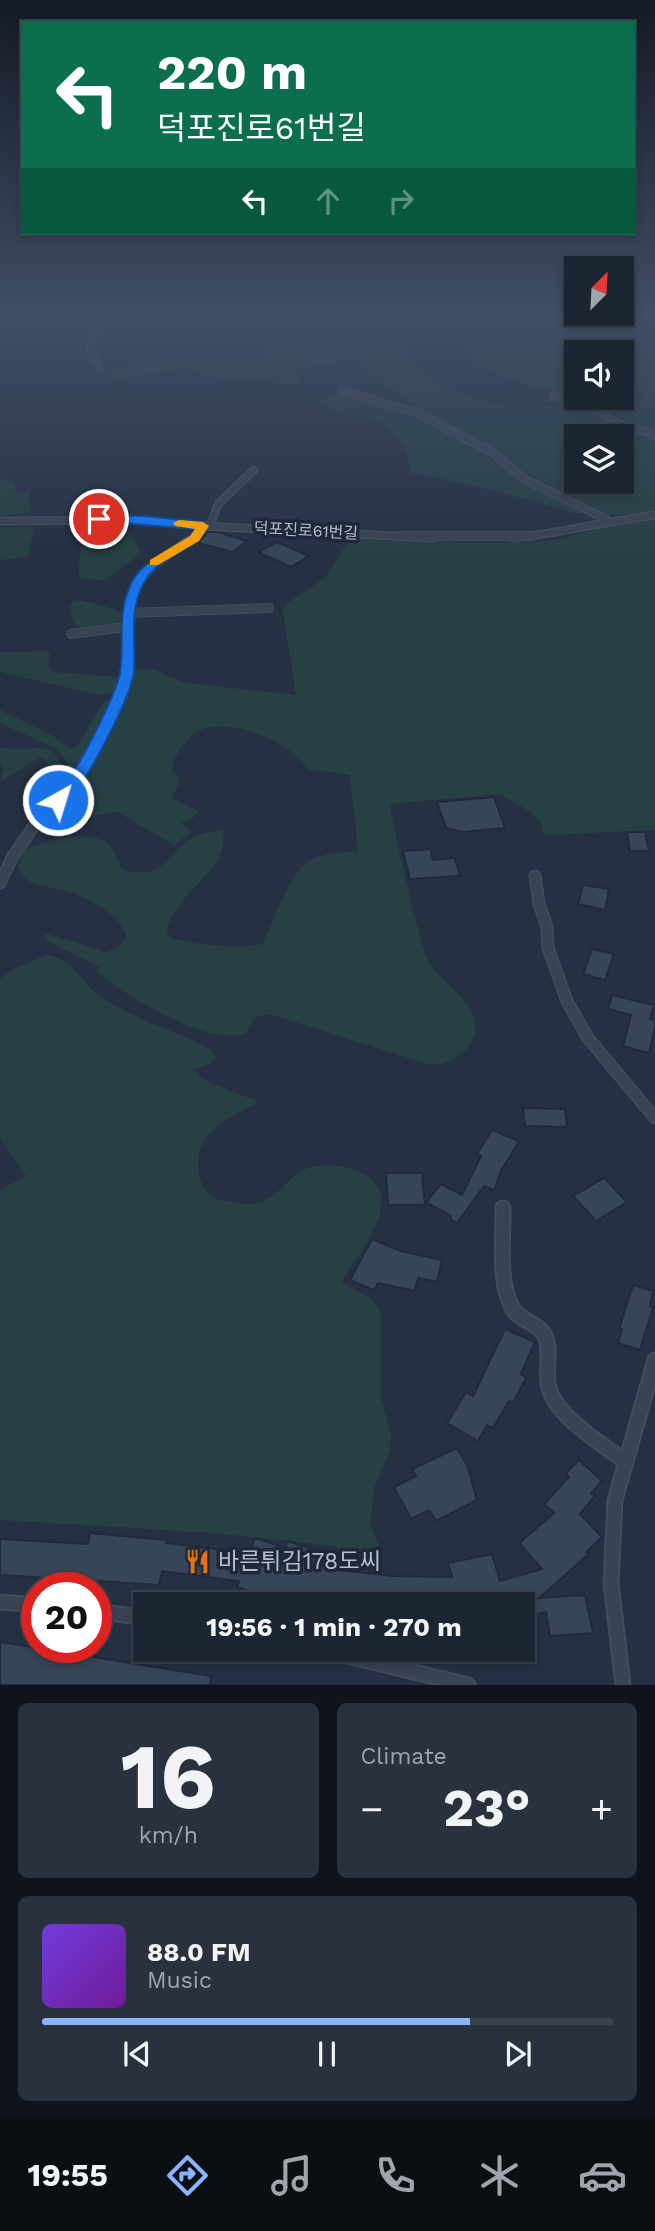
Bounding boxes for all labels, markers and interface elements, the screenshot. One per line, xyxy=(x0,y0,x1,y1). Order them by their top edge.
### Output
text: 220 m xyxy=(157,43,307,101)
icon: left xyxy=(42,49,133,140)
text: 덕포진로61번길 xyxy=(157,109,366,147)
icon: left xyxy=(236,182,274,220)
icon: ahead xyxy=(309,182,347,220)
icon: right xyxy=(382,182,420,220)
north arrow xyxy=(564,256,634,326)
map controls xyxy=(564,256,634,494)
button: sound xyxy=(564,340,634,410)
button: layers xyxy=(564,424,634,494)
pin xyxy=(69,489,129,549)
icon: arrive xyxy=(80,500,118,538)
street label: 덕포진로61번길 xyxy=(253,518,359,543)
position arrow xyxy=(21,763,95,837)
restaurant icon: 바른튀김178도씨 xyxy=(184,1547,212,1575)
place label: 바른튀김178도씨 xyxy=(218,1548,381,1575)
speed limit sign: 20 xyxy=(21,1572,112,1663)
text: 19:56 · 1 min · 270 m xyxy=(206,1612,462,1642)
text: 16 xyxy=(121,1723,216,1830)
text: Climate xyxy=(361,1743,447,1770)
text: 23° xyxy=(443,1778,531,1839)
text: − xyxy=(361,1787,383,1831)
text: + xyxy=(590,1787,613,1831)
text: km/h xyxy=(139,1822,198,1849)
text: 88.0 FM xyxy=(147,1937,251,1967)
text: Music xyxy=(147,1967,212,1994)
icon: previous xyxy=(118,2035,156,2073)
icon: pause xyxy=(308,2035,346,2073)
icon: next xyxy=(499,2035,537,2073)
icon: directions xyxy=(163,2151,212,2200)
icon: music xyxy=(267,2151,316,2200)
icon: phone xyxy=(371,2151,420,2200)
icon: climate xyxy=(475,2151,524,2200)
icon: car xyxy=(578,2151,627,2200)
text: 19:55 xyxy=(27,2156,108,2194)

